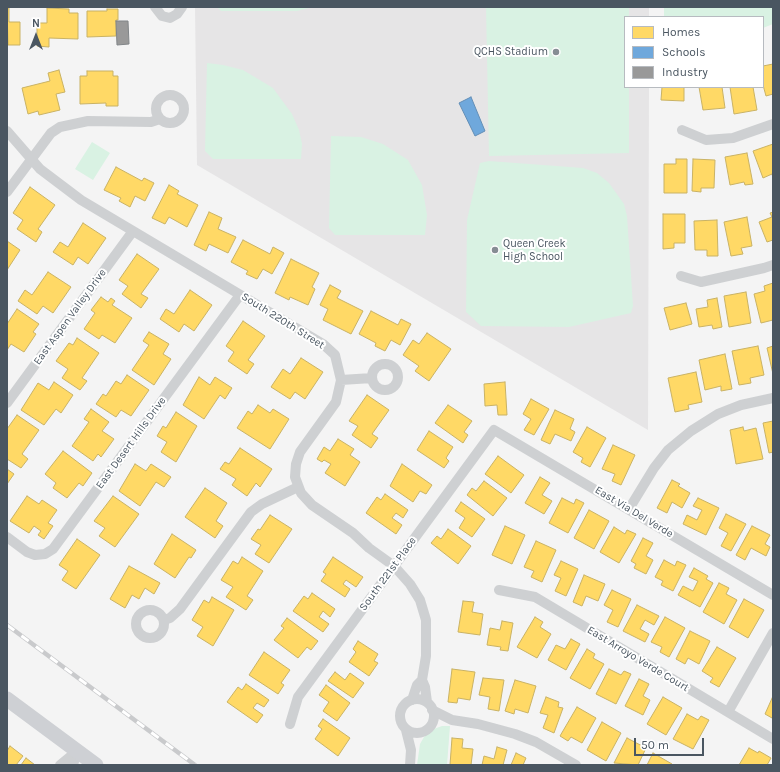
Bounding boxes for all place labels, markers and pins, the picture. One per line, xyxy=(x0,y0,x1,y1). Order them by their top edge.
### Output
place label: QCHS Stadium xyxy=(474,45,548,59)
marker: QCHS Stadium xyxy=(551,47,561,57)
place label: Queen Creek High School xyxy=(503,237,566,263)
marker: Queen Creek High School xyxy=(490,245,500,255)

